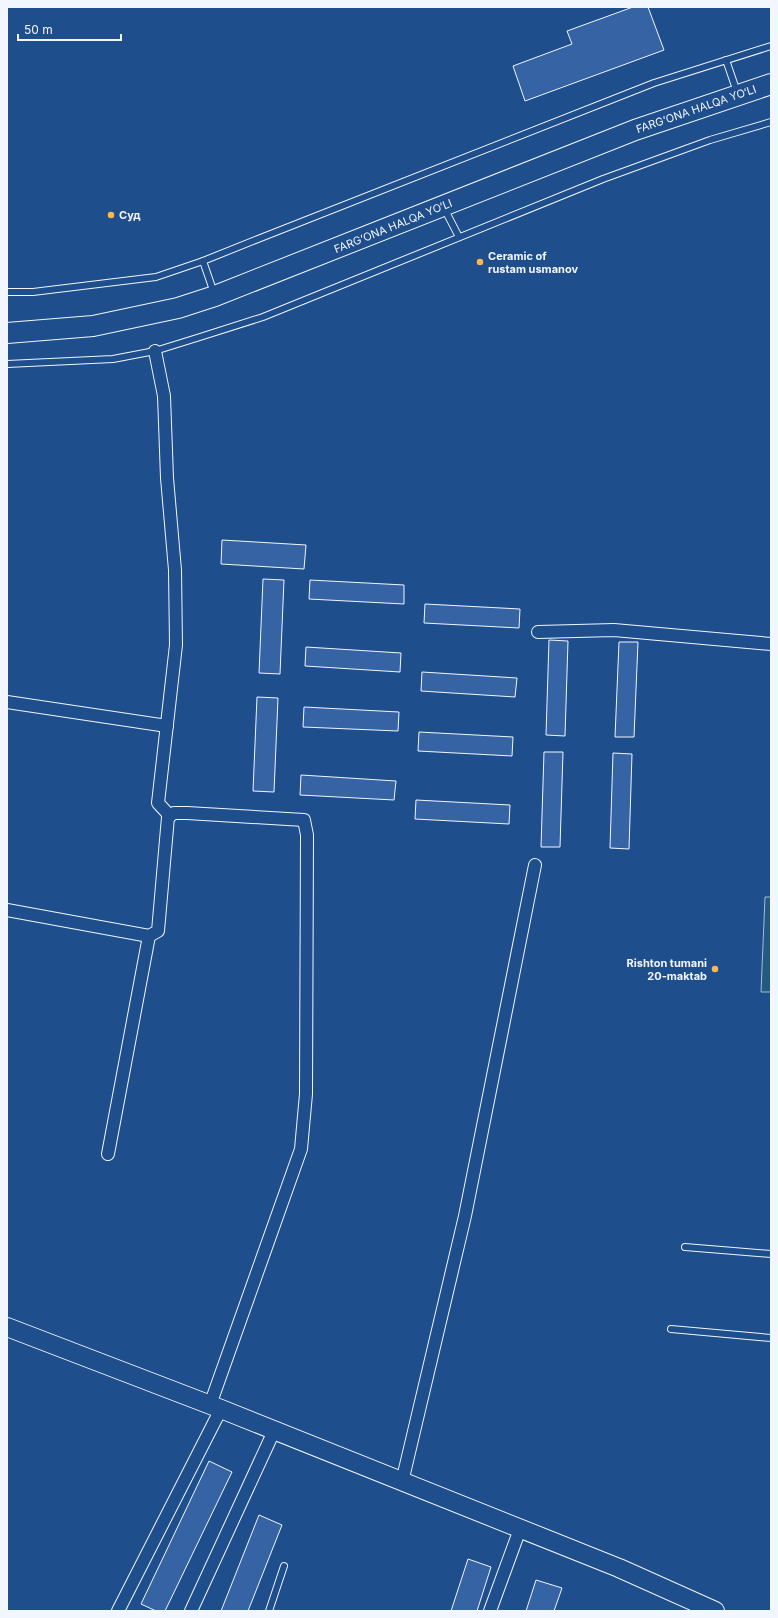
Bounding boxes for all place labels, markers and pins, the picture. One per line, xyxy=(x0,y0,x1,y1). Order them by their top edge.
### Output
place label: Суд xyxy=(119,208,141,222)
marker: Суд xyxy=(106,210,116,220)
place label: Ceramic of rustam usmanov xyxy=(488,249,578,276)
marker: Ceramic of rustam usmanov xyxy=(475,257,485,267)
place label: Rishton tumani 20-maktab xyxy=(627,956,707,983)
marker: Rishton tumani 20-maktab xyxy=(710,964,720,974)

